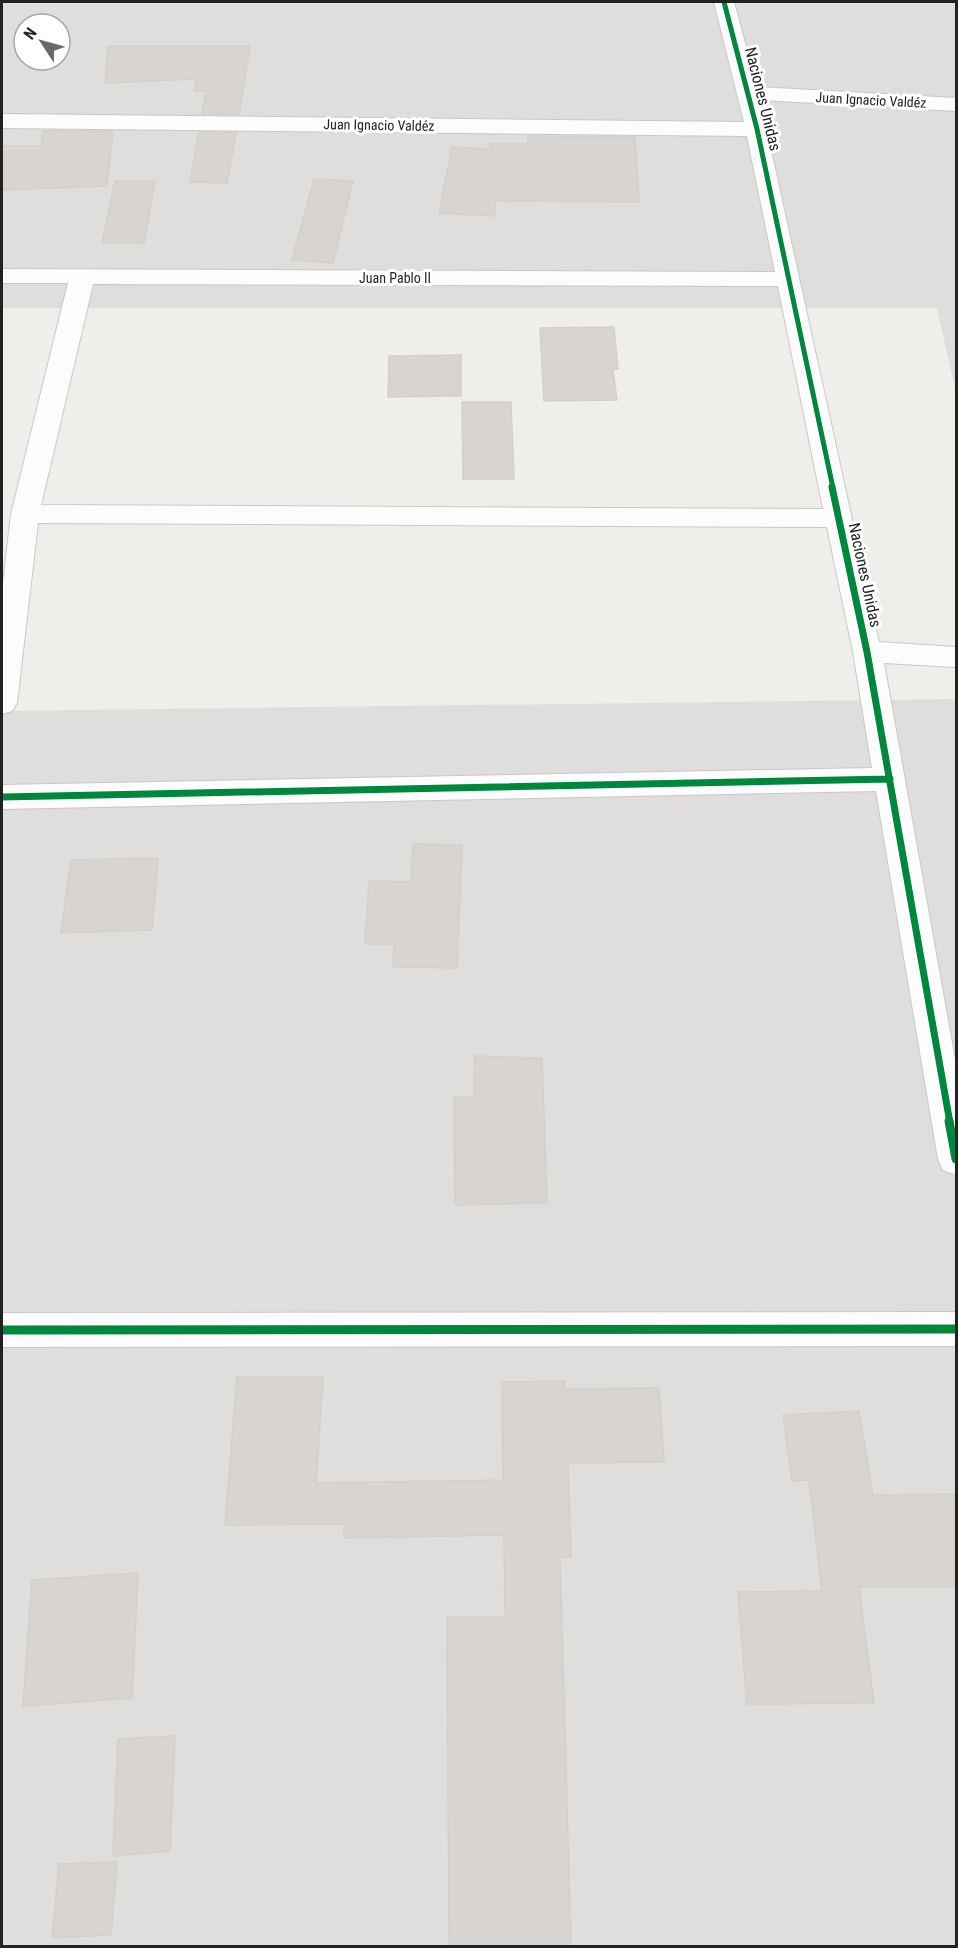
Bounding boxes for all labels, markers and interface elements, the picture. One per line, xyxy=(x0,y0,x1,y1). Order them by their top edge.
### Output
north arrow xyxy=(12,12,72,72)
text: N xyxy=(20,24,41,43)
street label: Naciones Unidas xyxy=(741,45,785,153)
street label: Juan Ignacio Valdéz xyxy=(815,89,927,111)
street label: Juan Ignacio Valdéz xyxy=(323,116,435,134)
street label: Juan Pablo II xyxy=(359,270,431,286)
street label: Naciones Unidas xyxy=(845,521,885,629)

